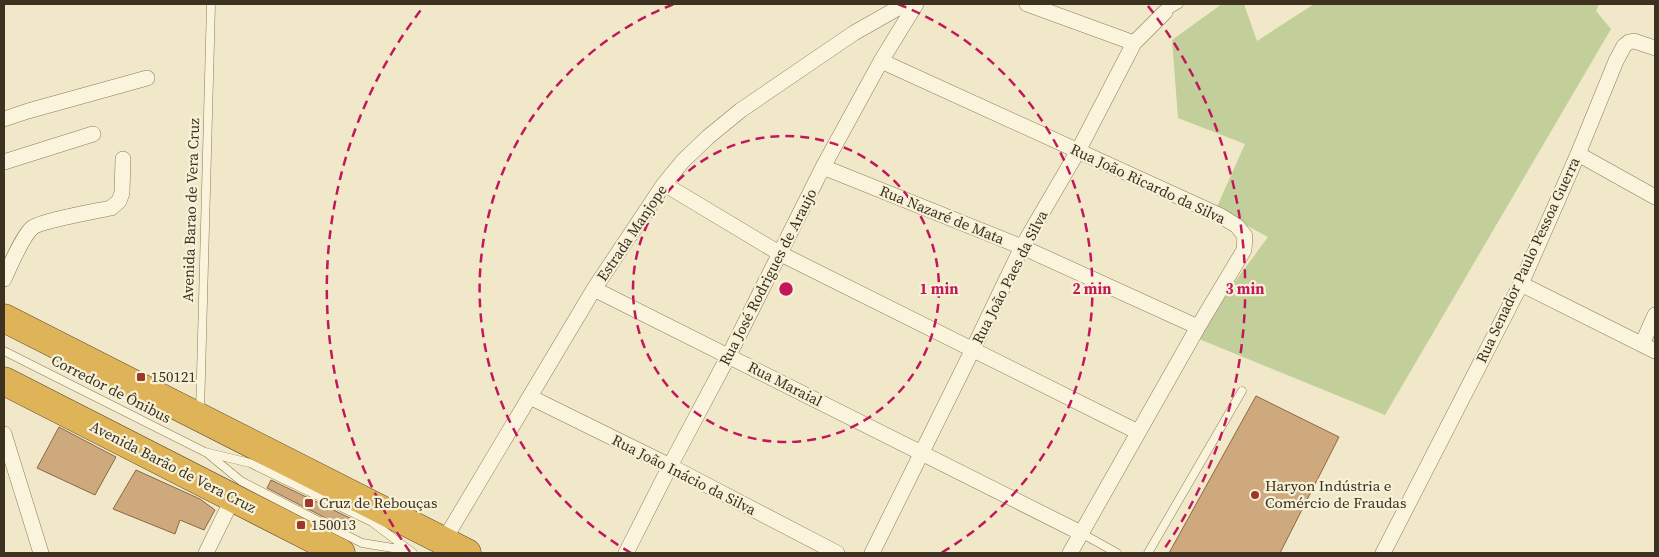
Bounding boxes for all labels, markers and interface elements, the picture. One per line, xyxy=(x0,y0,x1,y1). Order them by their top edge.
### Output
street label: Avenida Barao de Vera Cruz xyxy=(177,117,204,302)
street label: Rua João Ricardo da Silva xyxy=(1067,138,1229,229)
street label: Rua Senador Paulo Pessoa Guerra xyxy=(1471,153,1585,366)
street label: Estrada Manjope xyxy=(591,180,672,285)
street label: Rua Nazaré de Mata xyxy=(877,180,1008,249)
street label: Rua José Rodrigues de Araujo xyxy=(714,185,821,369)
street label: Rua João Paes da Silva xyxy=(967,206,1053,347)
text: 1 min xyxy=(920,278,958,299)
text: 2 min xyxy=(1073,278,1111,299)
text: 3 min xyxy=(1226,278,1264,299)
centre of rings xyxy=(777,280,795,298)
street label: Corredor de Ônibus xyxy=(48,349,175,428)
street label: Rua Maraial xyxy=(745,356,826,411)
place label: 150121 xyxy=(151,366,196,387)
marker: 150121 xyxy=(135,371,147,383)
street label: Avenida Barão de Vera Cruz xyxy=(86,415,260,518)
street label: Rua João Inácio da Silva xyxy=(609,429,760,520)
place label: Haryon Indústria e Comércio de Fraudas xyxy=(1265,475,1407,513)
marker: Haryon Indústria e Comércio de Fraudas xyxy=(1249,489,1261,501)
place label: Cruz de Rebouças xyxy=(319,492,437,513)
marker: Cruz de Rebouças xyxy=(303,497,315,509)
place label: 150013 xyxy=(311,514,356,535)
marker: 150013 xyxy=(295,519,307,531)

